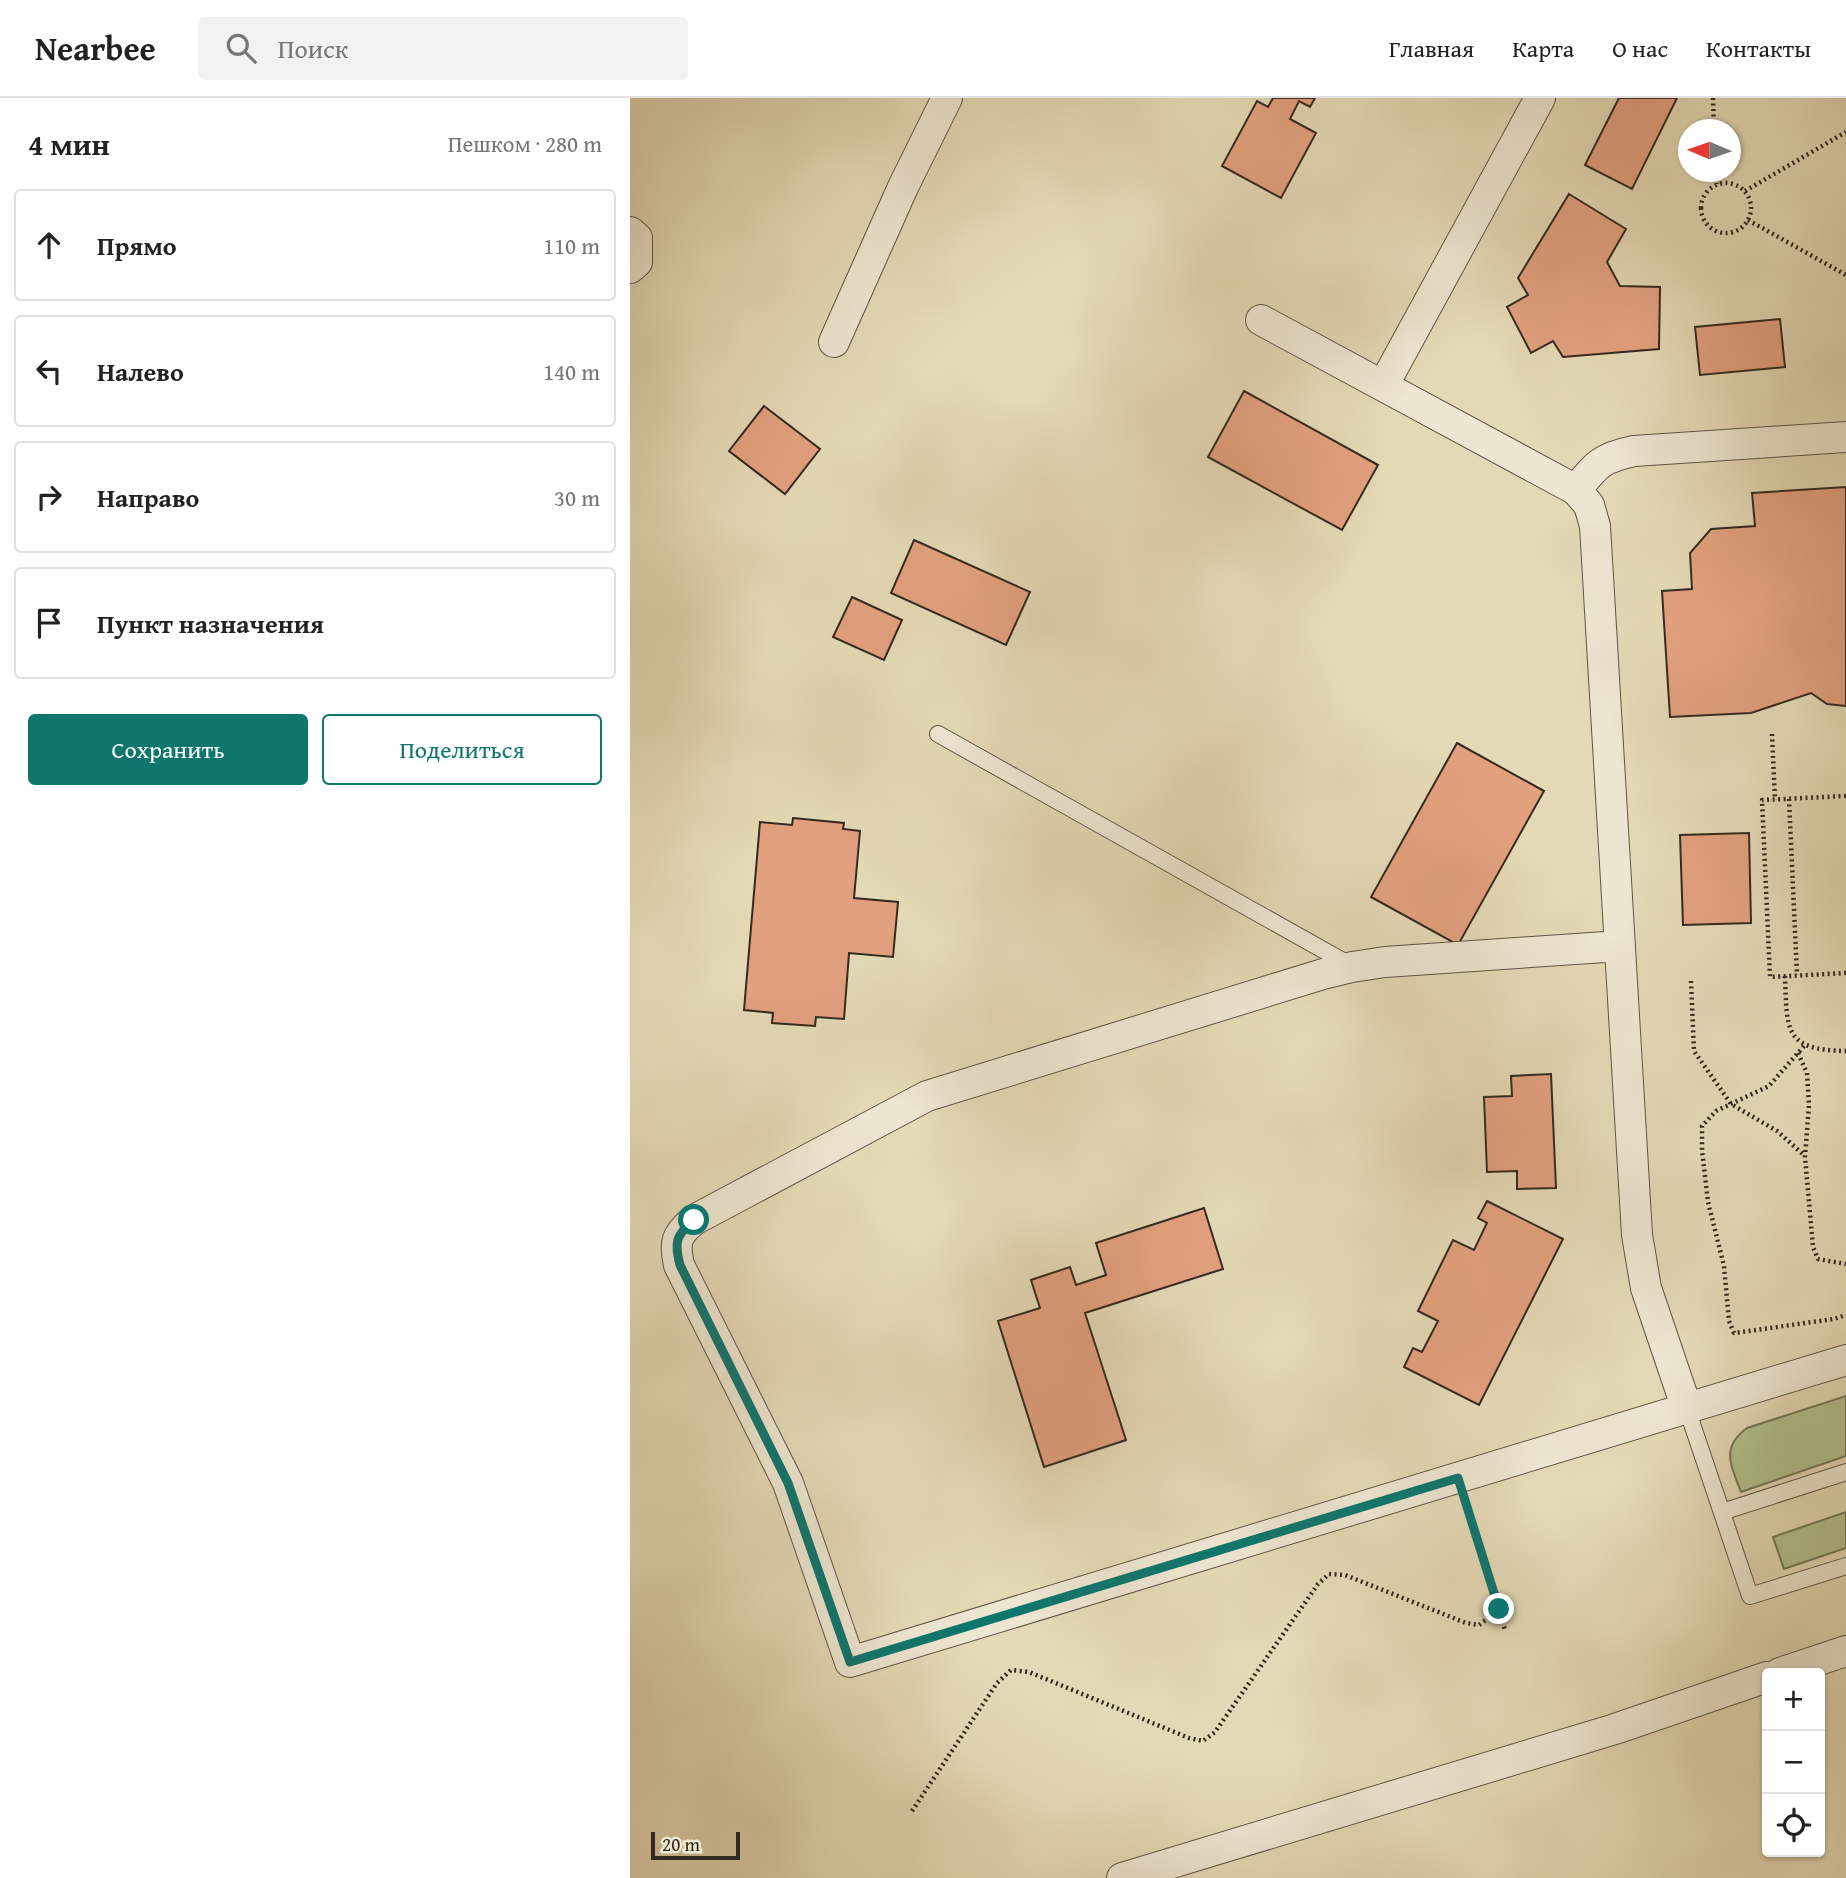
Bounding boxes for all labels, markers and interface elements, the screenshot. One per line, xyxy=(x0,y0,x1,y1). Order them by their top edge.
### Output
search box xyxy=(198,17,688,80)
text: Nearbee xyxy=(35,24,156,72)
icon: search xyxy=(222,29,260,67)
text: Поиск xyxy=(278,29,348,68)
text: Главная xyxy=(1389,31,1474,66)
text: Карта xyxy=(1512,31,1574,66)
text: О нас xyxy=(1612,31,1668,66)
text: Контакты xyxy=(1706,31,1811,66)
north arrow xyxy=(1678,119,1741,182)
text: 4 мин xyxy=(28,122,110,166)
text: Пешком · 280 m xyxy=(448,127,602,160)
icon: ahead xyxy=(30,226,68,264)
text: Прямо xyxy=(97,226,177,265)
text: 110 m xyxy=(543,229,600,262)
icon: left xyxy=(30,352,68,390)
text: Налево xyxy=(97,352,184,391)
text: 140 m xyxy=(543,355,600,388)
icon: right xyxy=(30,478,68,516)
text: Направо xyxy=(97,478,199,517)
text: 30 m xyxy=(554,481,600,514)
icon: arrive xyxy=(30,604,68,642)
text: Пункт назначения xyxy=(97,604,324,643)
button: Сохранить xyxy=(28,714,308,785)
button: Поделиться xyxy=(322,714,602,785)
route start xyxy=(678,1204,709,1235)
route end xyxy=(1483,1593,1514,1624)
map controls xyxy=(1762,1668,1825,1857)
button: + xyxy=(1762,1668,1825,1731)
button: − xyxy=(1762,1731,1825,1794)
button: locate xyxy=(1762,1794,1825,1857)
scale bar xyxy=(651,1829,740,1861)
text: 20 m xyxy=(662,1830,700,1858)

